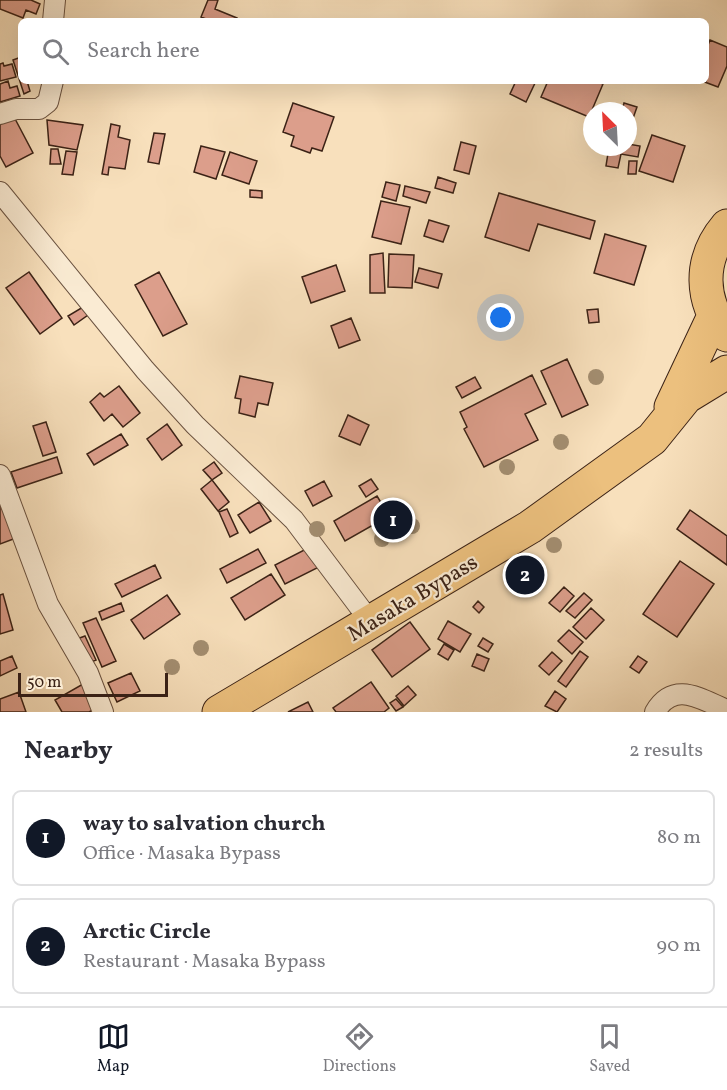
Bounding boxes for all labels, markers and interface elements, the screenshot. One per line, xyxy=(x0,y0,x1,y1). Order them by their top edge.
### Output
search box xyxy=(18,18,709,84)
icon: search xyxy=(39,35,72,68)
text: Search here xyxy=(87,36,200,67)
north arrow xyxy=(583,102,637,156)
your location xyxy=(486,303,515,332)
pin: 1 xyxy=(374,498,412,542)
street label: Masaka Bypass xyxy=(342,548,484,650)
pin: 2 xyxy=(506,552,544,598)
scale bar xyxy=(18,670,168,698)
text: 50 m xyxy=(27,672,61,694)
text: Nearby xyxy=(24,733,113,769)
text: 2 results xyxy=(629,737,703,765)
text: way to salvation church xyxy=(83,809,326,840)
text: 1 xyxy=(41,824,50,852)
text: 80 m xyxy=(657,824,701,852)
text: Office · Masaka Bypass xyxy=(83,840,281,868)
text: Arctic Circle xyxy=(83,917,211,948)
text: 2 xyxy=(40,932,51,960)
text: 90 m xyxy=(657,932,701,960)
text: Restaurant · Masaka Bypass xyxy=(83,948,326,976)
tab: Map xyxy=(97,1020,130,1078)
tab: Directions xyxy=(323,1020,396,1078)
tab: Saved xyxy=(589,1020,630,1078)

